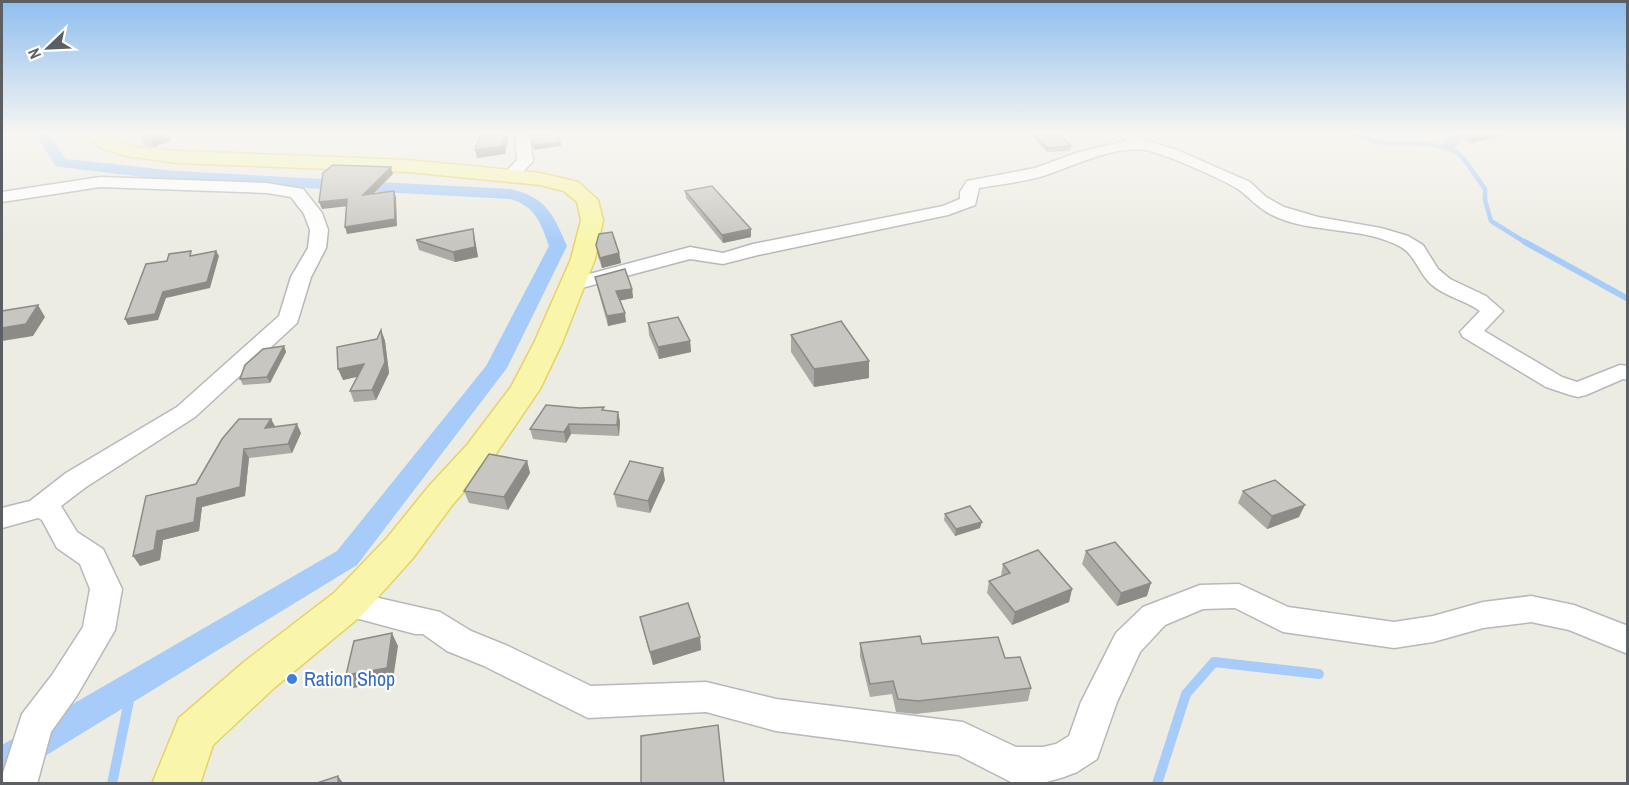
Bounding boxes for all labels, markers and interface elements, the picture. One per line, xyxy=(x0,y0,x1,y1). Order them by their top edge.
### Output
north arrow xyxy=(18,18,78,78)
text: N xyxy=(22,45,46,63)
place label: Ration Shop xyxy=(304,665,395,692)
marker: Ration Shop xyxy=(285,672,299,686)

